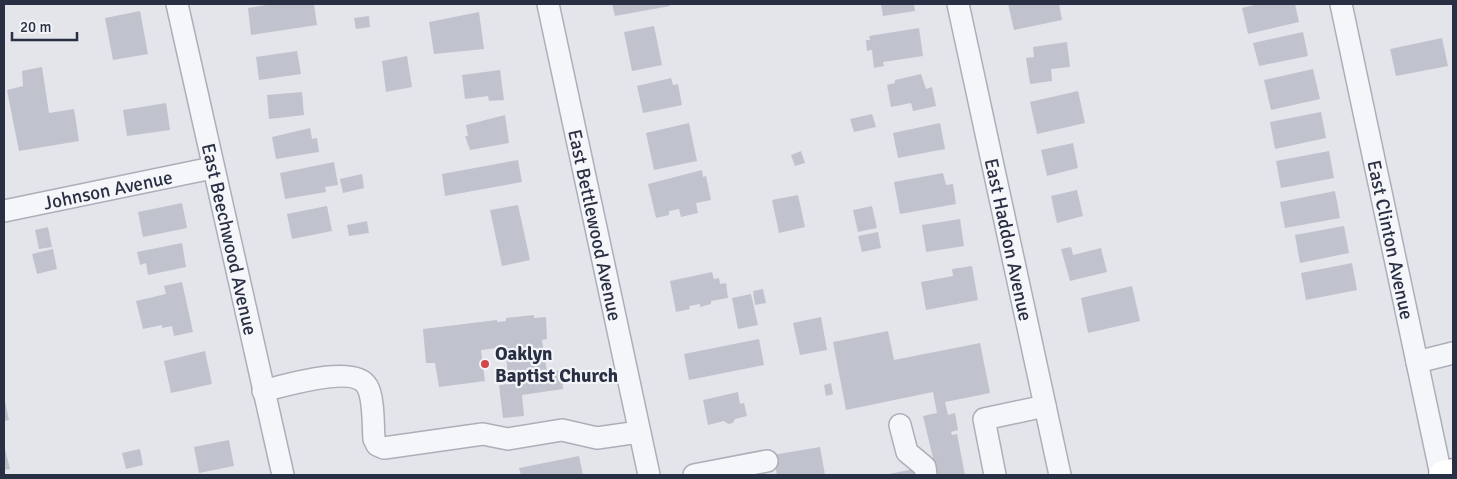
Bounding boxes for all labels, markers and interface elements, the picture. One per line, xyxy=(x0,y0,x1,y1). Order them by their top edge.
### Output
scale bar xyxy=(12,10,78,42)
text: 20 m xyxy=(20,18,51,36)
street label: East Bettlewood Avenue xyxy=(562,127,627,323)
street label: East Beechwood Avenue xyxy=(196,141,262,338)
street label: East Haddon Avenue xyxy=(979,156,1037,323)
street label: East Clinton Avenue xyxy=(1361,158,1419,322)
street label: Johnson Avenue xyxy=(41,165,175,216)
place label: Oaklyn Baptist Church xyxy=(495,342,618,388)
marker: Oaklyn Baptist Church xyxy=(479,358,491,370)

